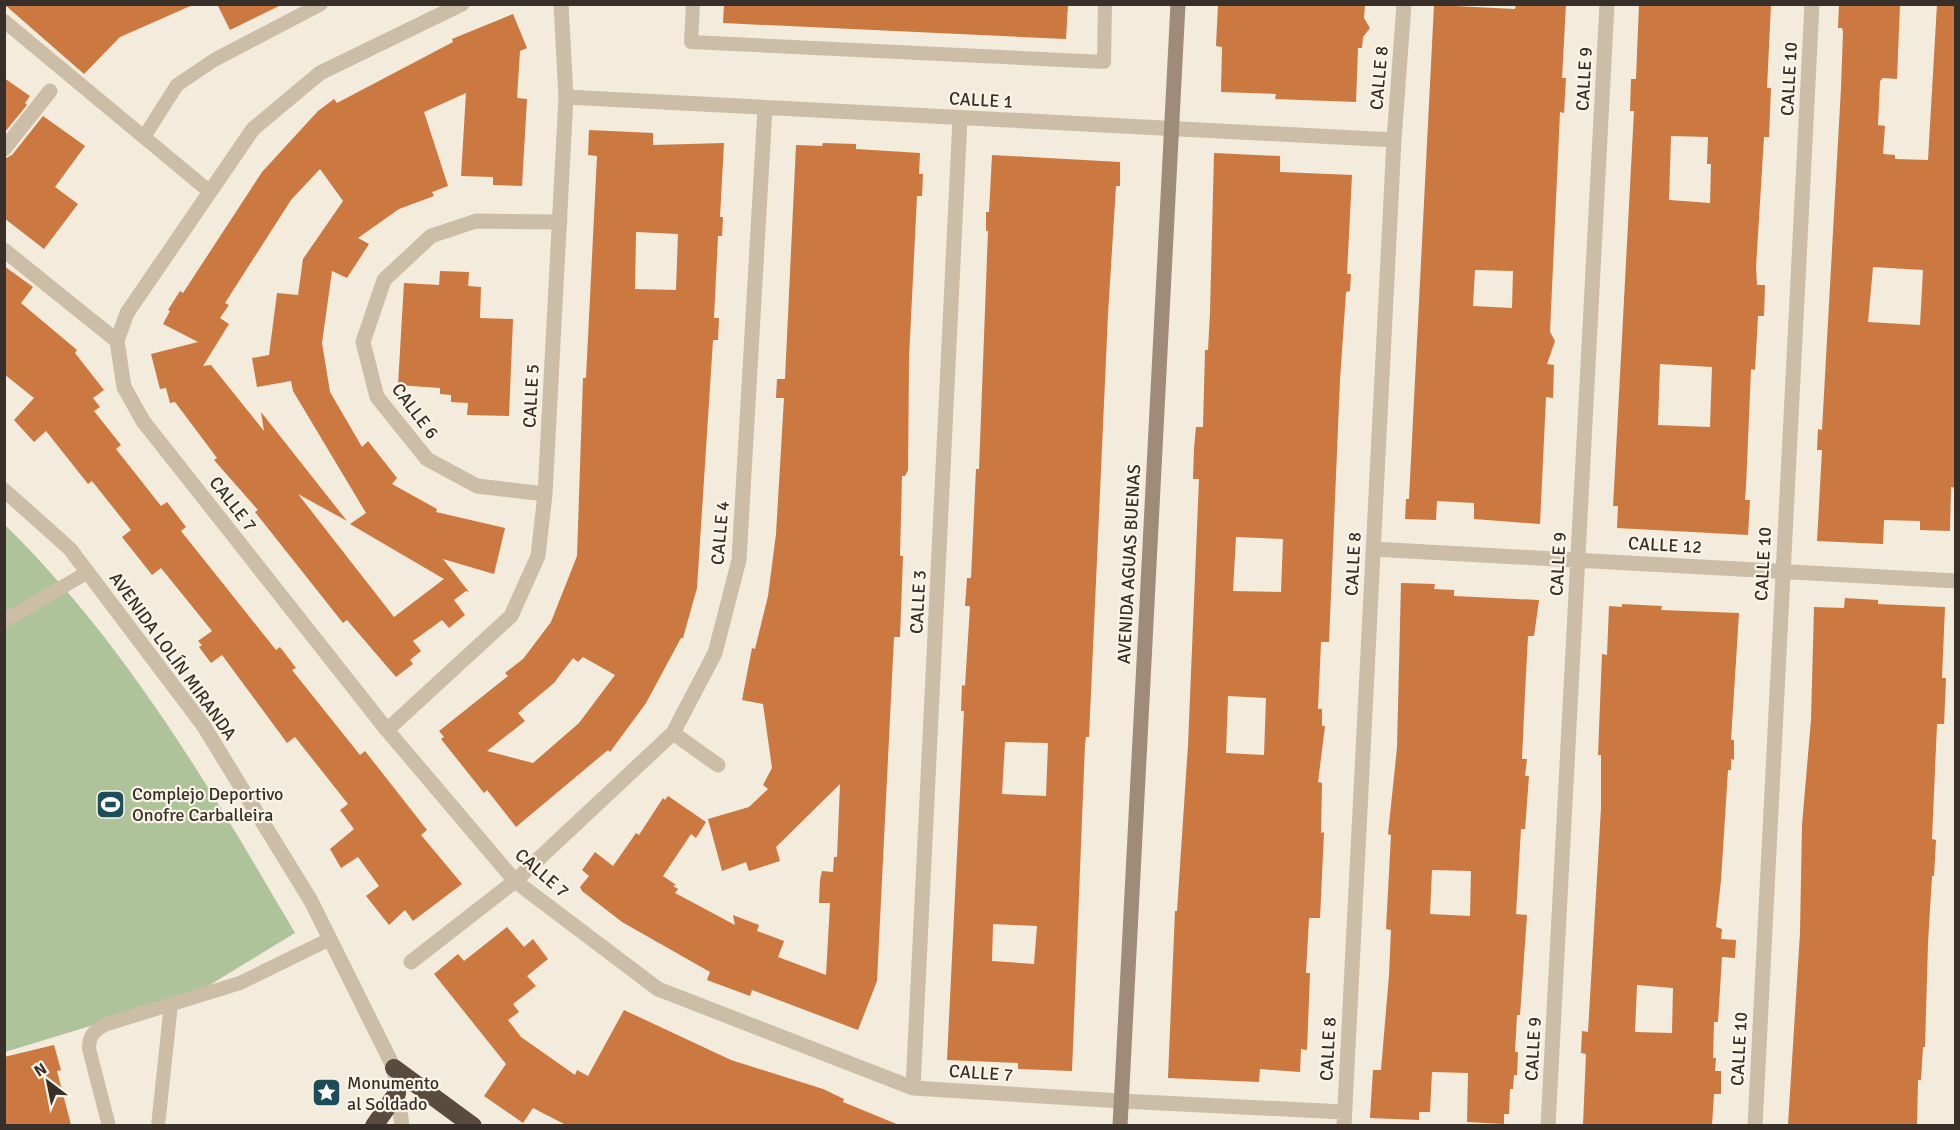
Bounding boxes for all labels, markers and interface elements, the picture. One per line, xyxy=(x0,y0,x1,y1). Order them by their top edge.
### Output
street label: CALLE 10 xyxy=(1776,42,1802,116)
street label: CALLE 8 xyxy=(1365,45,1393,111)
street label: CALLE 9 xyxy=(1571,46,1597,112)
street label: CALLE 1 xyxy=(948,87,1014,113)
street label: CALLE 5 xyxy=(518,363,544,429)
street label: CALLE 6 xyxy=(387,379,443,443)
street label: AVENIDA AGUAS BUENAS xyxy=(1113,464,1145,664)
street label: CALLE 7 xyxy=(205,472,261,536)
street label: CALLE 4 xyxy=(706,500,734,566)
street label: CALLE 10 xyxy=(1750,527,1776,601)
street label: CALLE 8 xyxy=(1340,531,1366,597)
street label: CALLE 9 xyxy=(1545,531,1571,597)
street label: CALLE 12 xyxy=(1628,532,1702,558)
street label: AVENIDA LOLÍN MIRANDA xyxy=(105,568,241,744)
street label: CALLE 3 xyxy=(905,569,931,635)
place label: Complejo Deportivo Onofre Carballeira xyxy=(132,783,283,826)
sports icon: Complejo Deportivo Onofre Carballeira xyxy=(95,788,127,820)
street label: CALLE 7 xyxy=(511,844,573,902)
street label: CALLE 10 xyxy=(1726,1012,1752,1086)
street label: CALLE 8 xyxy=(1315,1016,1341,1082)
street label: CALLE 9 xyxy=(1520,1016,1546,1082)
north arrow xyxy=(18,1052,78,1112)
text: N xyxy=(31,1059,51,1082)
street label: CALLE 7 xyxy=(948,1060,1014,1086)
place label: Monumento al Soldado xyxy=(347,1072,439,1115)
place icon: Monumento al Soldado xyxy=(310,1077,342,1109)

